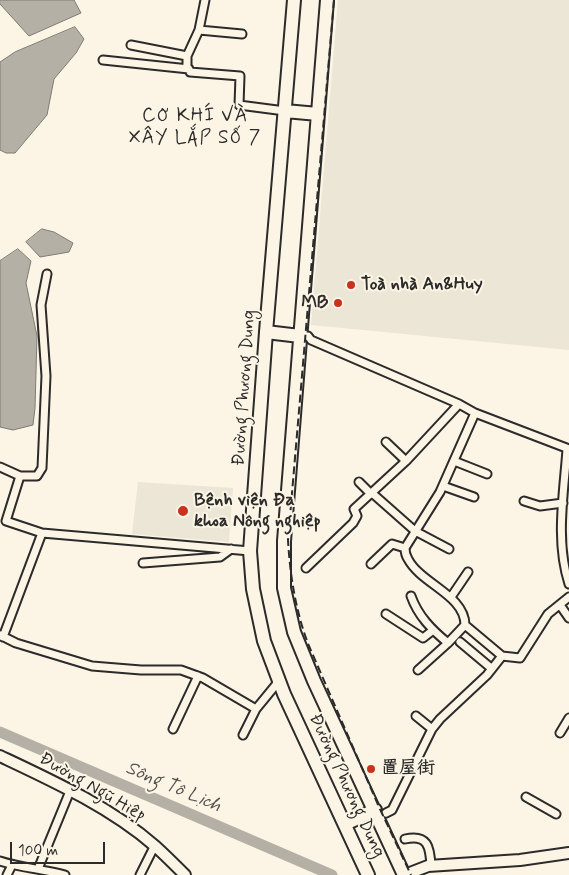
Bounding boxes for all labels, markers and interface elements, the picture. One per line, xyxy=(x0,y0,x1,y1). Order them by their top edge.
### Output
district label: CƠ KHÍ VÀ XÂY LẮP SỐ 7 xyxy=(127,106,263,150)
place label: Toà nhà An&Huy xyxy=(361,274,483,296)
marker: Toà nhà An&Huy xyxy=(345,279,357,291)
place label: MB xyxy=(301,292,328,314)
marker: MB xyxy=(332,297,344,309)
street label: Đường Phương Dung xyxy=(229,309,261,467)
place label: Bệnh viện Đa khoa Nông nghiệp xyxy=(194,490,321,532)
marker: Bệnh viện Đa khoa Nông nghiệp xyxy=(176,504,190,518)
street label: Đường Phương Dung xyxy=(303,711,389,861)
street label: Đường Ngũ Hiệp xyxy=(35,749,149,827)
water label: Sông Tô Lịch xyxy=(122,758,224,818)
place label: 置屋街 xyxy=(381,758,435,780)
marker: 置屋街 xyxy=(365,763,377,775)
scale bar xyxy=(12,832,108,864)
text: 100 m xyxy=(18,841,58,861)

